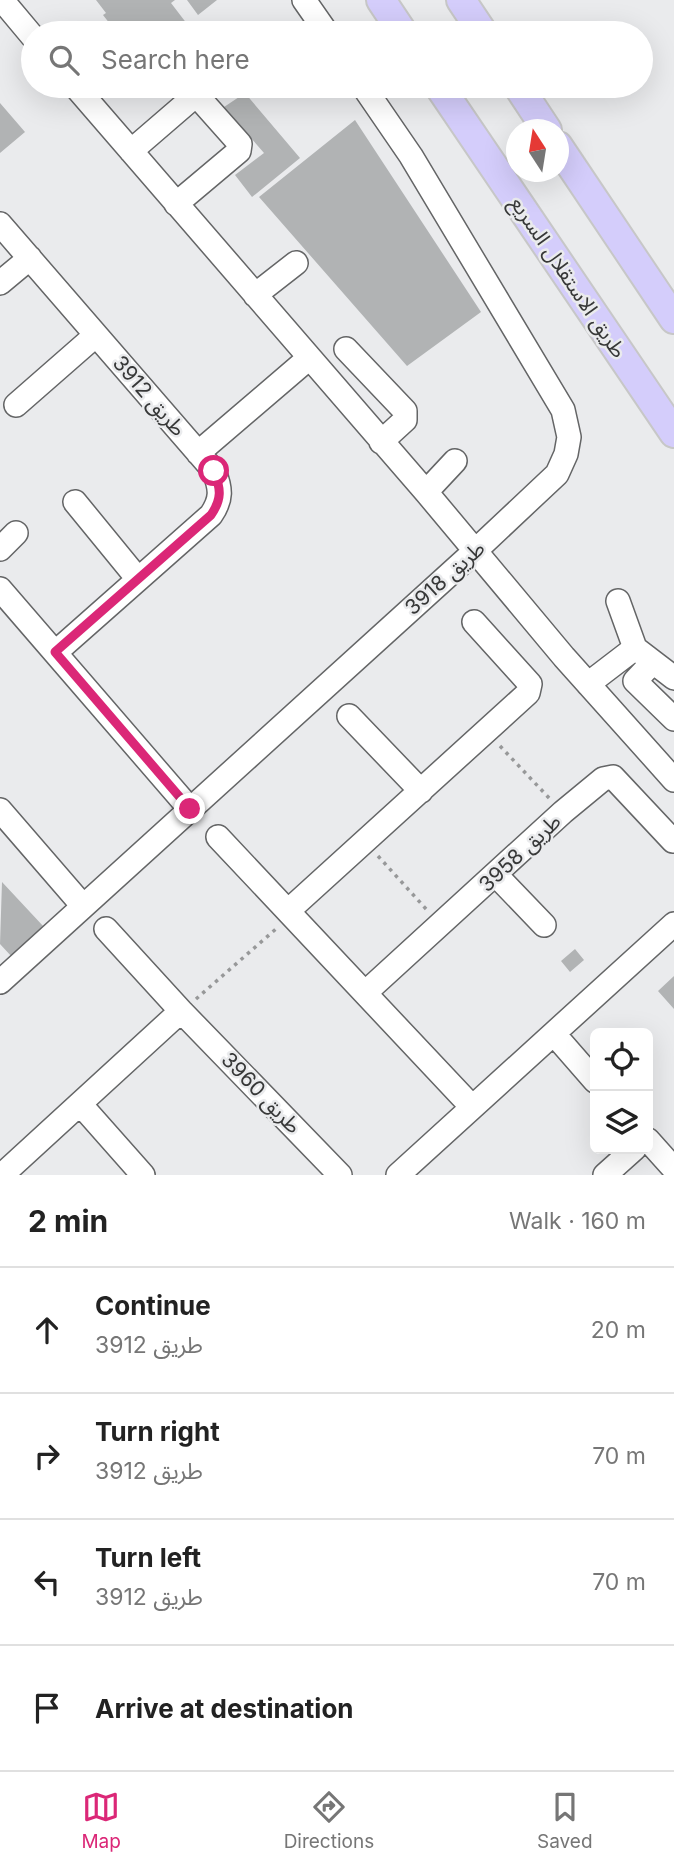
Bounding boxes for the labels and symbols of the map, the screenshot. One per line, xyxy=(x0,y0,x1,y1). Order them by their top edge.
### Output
north arrow xyxy=(506,119,569,182)
street label: طريق الاستقلال السريع xyxy=(503,191,632,364)
street label: طريق 3912 xyxy=(107,350,191,442)
route start xyxy=(198,455,229,486)
street label: طريق 3918 xyxy=(400,535,490,621)
route end xyxy=(174,793,205,824)
street label: طريق 3958 xyxy=(474,808,566,898)
street label: طريق 3960 xyxy=(216,1047,306,1139)

